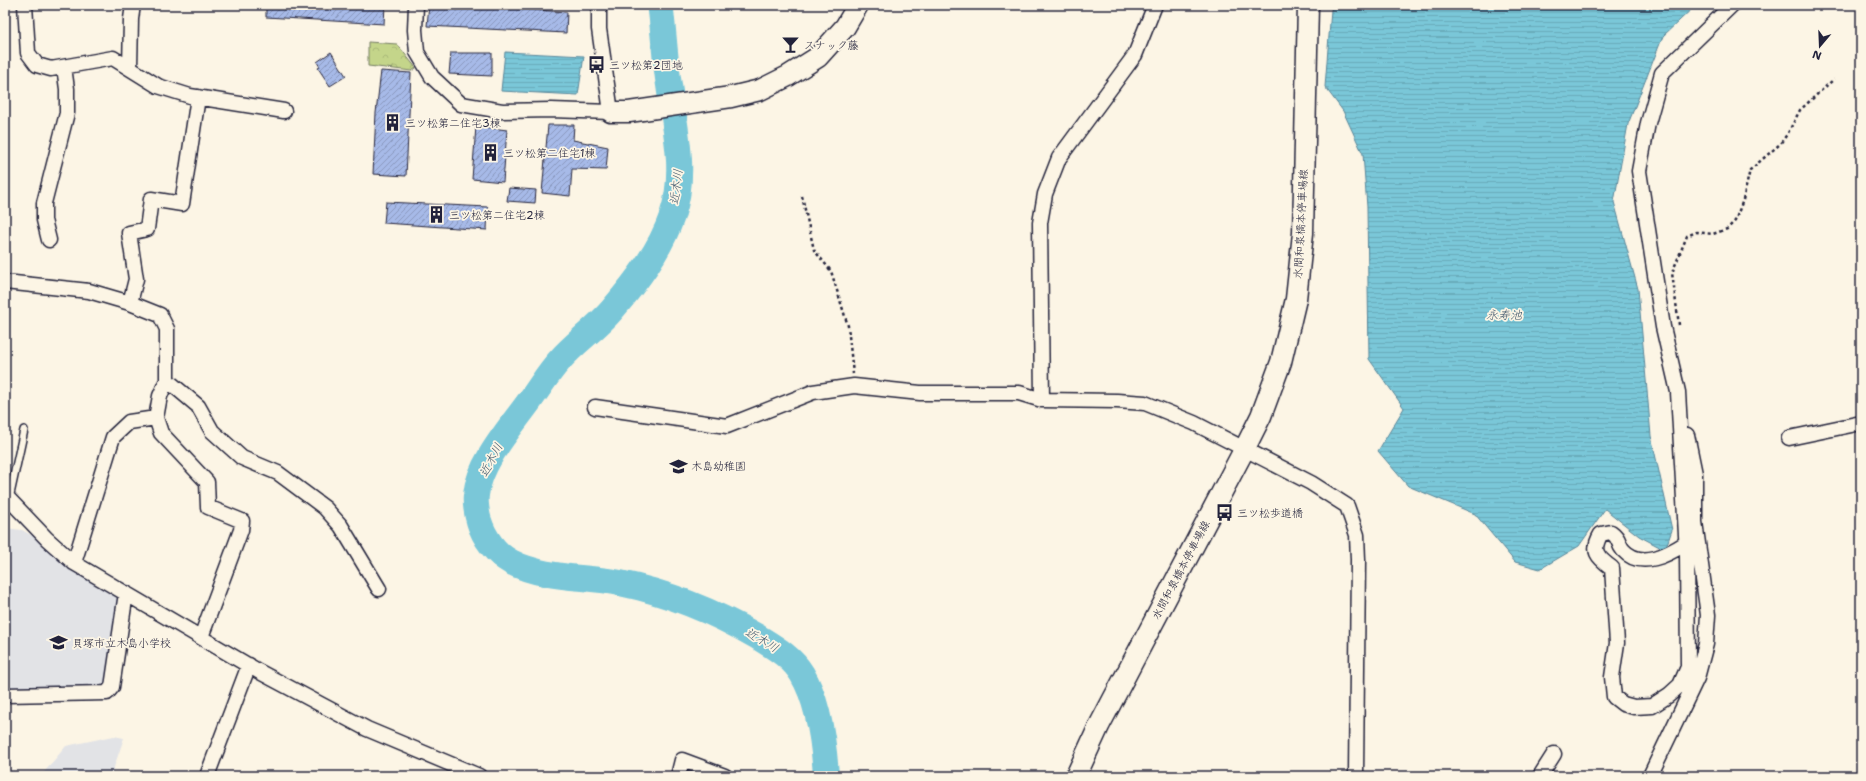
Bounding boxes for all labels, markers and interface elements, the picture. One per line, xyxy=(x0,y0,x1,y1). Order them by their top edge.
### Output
north arrow xyxy=(1800,26,1840,66)
bar icon: スナック藤 xyxy=(781,35,801,55)
place label: スナック藤 xyxy=(804,38,859,53)
text: N xyxy=(1810,46,1823,63)
bus stop icon: 三ツ松第2団地 xyxy=(586,55,606,75)
place label: 三ツ松第2団地 xyxy=(609,58,683,73)
building icon: 三ツ松第二住宅3棟 xyxy=(382,113,402,133)
place label: 三ツ松第二住宅3棟 xyxy=(405,116,501,131)
building icon: 三ツ松第二住宅1棟 xyxy=(480,143,500,163)
place label: 三ツ松第二住宅1棟 xyxy=(503,146,596,161)
water label: 近木川 xyxy=(666,168,686,206)
street label: 水間和泉橋本停車場線 xyxy=(1291,169,1311,279)
building icon: 三ツ松第二住宅2棟 xyxy=(426,205,446,225)
place label: 三ツ松第二住宅2棟 xyxy=(449,208,545,223)
water label: 永寿池 xyxy=(1486,307,1523,323)
water label: 近木川 xyxy=(475,440,507,480)
school or university icon: 木島幼稚園 xyxy=(668,456,688,476)
place label: 木島幼稚園 xyxy=(691,459,746,474)
bus stop icon: 三ツ松歩道橋 xyxy=(1214,503,1234,523)
place label: 三ツ松歩道橋 xyxy=(1237,506,1303,521)
street label: 水間和泉橋本停車場線 xyxy=(1149,518,1213,622)
water label: 近木川 xyxy=(742,624,782,656)
school or university icon: 貝塚市立木島小学校 xyxy=(49,633,69,653)
place label: 貝塚市立木島小学校 xyxy=(72,636,171,651)

